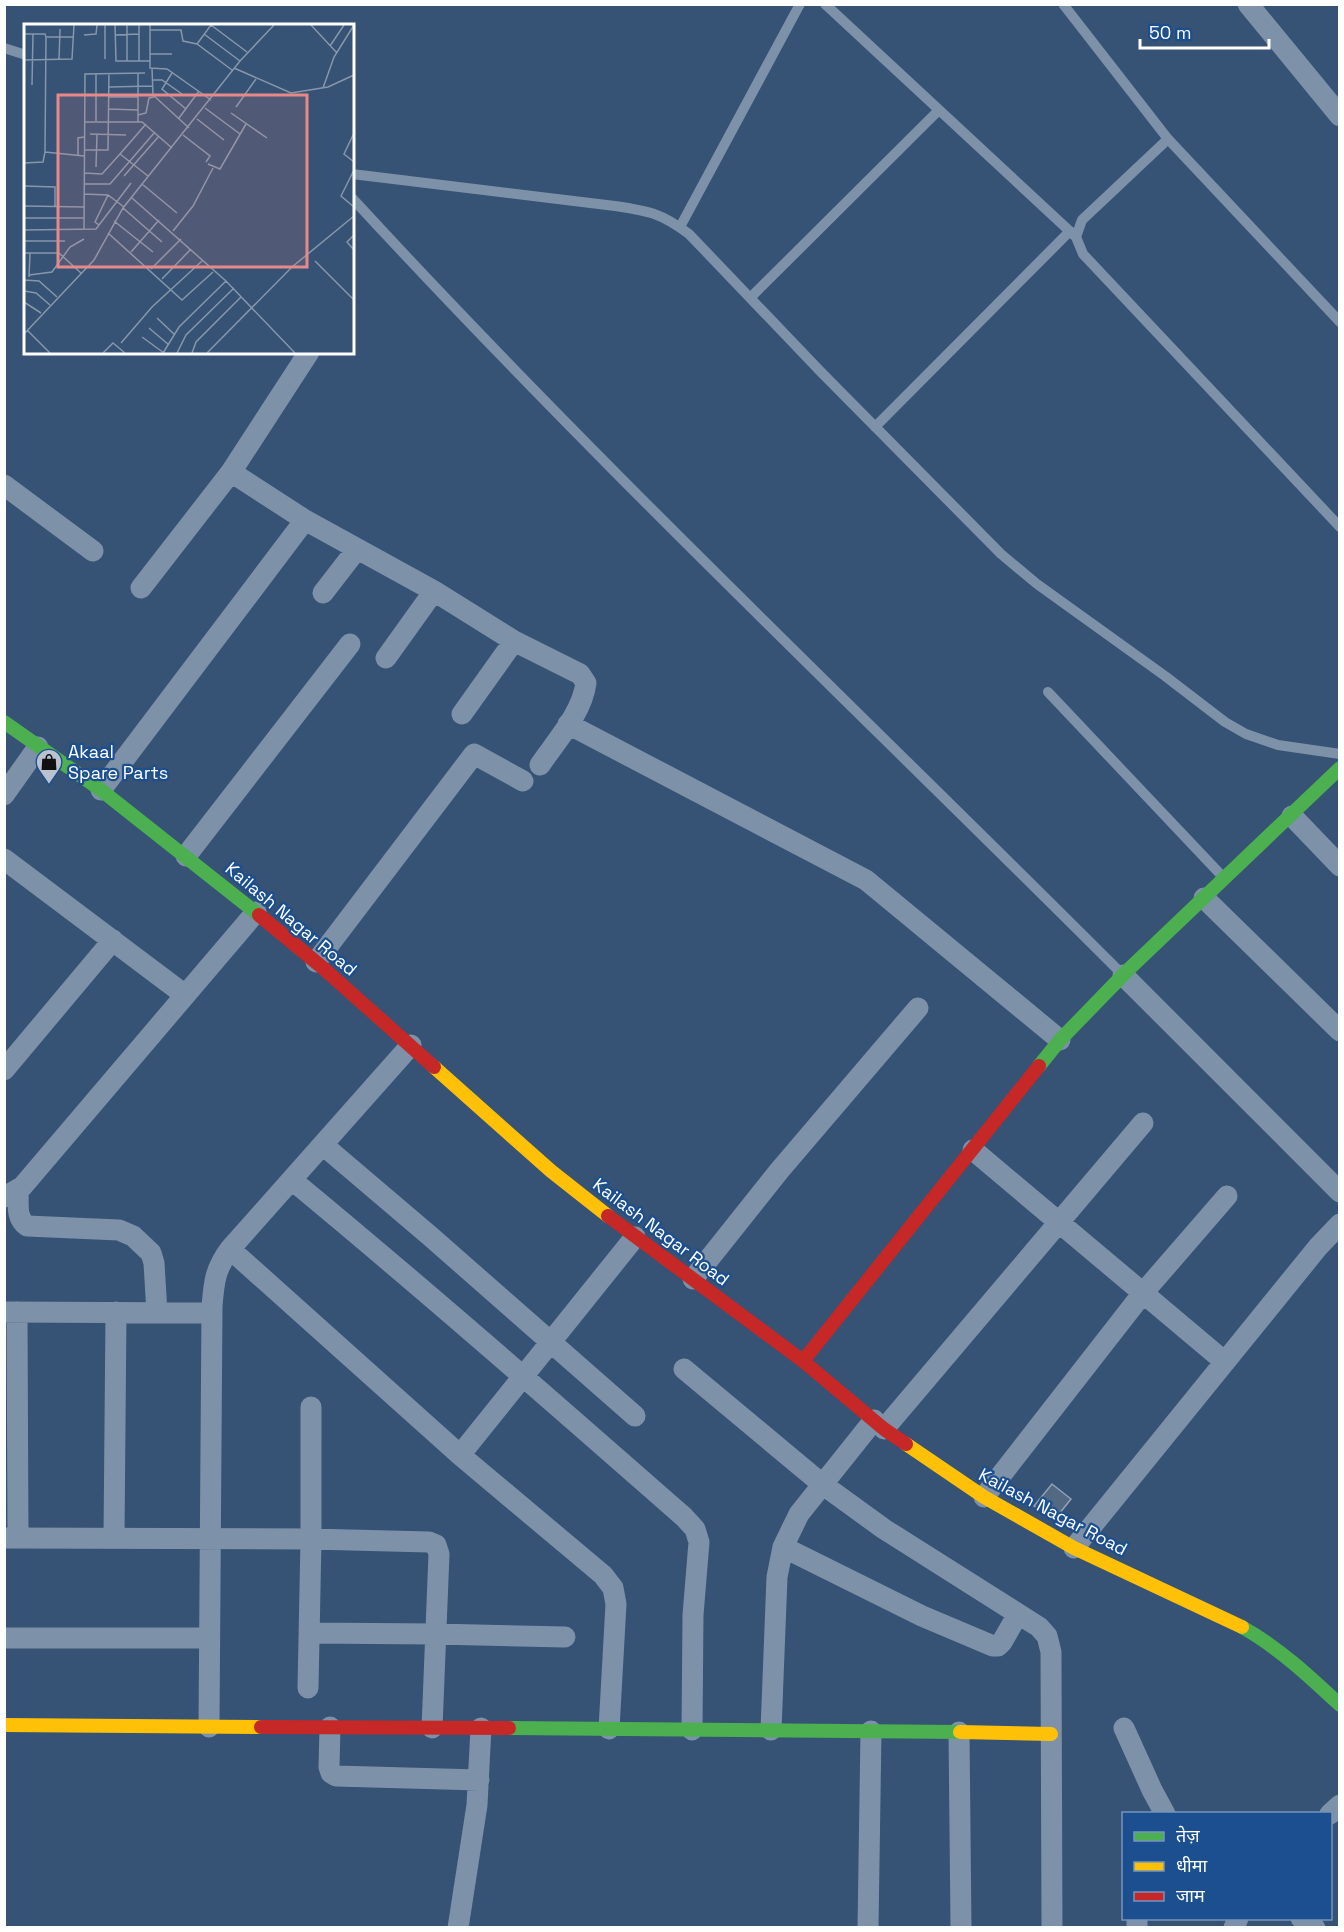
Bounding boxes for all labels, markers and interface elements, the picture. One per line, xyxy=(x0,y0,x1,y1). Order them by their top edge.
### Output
scale bar xyxy=(1140,12,1269,50)
text: 50 m xyxy=(1149,21,1191,44)
inset map xyxy=(24,24,354,354)
place label: Akaal Spare Parts xyxy=(68,740,168,784)
shop icon: Akaal Spare Parts xyxy=(34,747,64,785)
street label: Kailash Nagar Road xyxy=(221,857,362,981)
street label: Kailash Nagar Road xyxy=(588,1173,734,1290)
street label: Kailash Nagar Road xyxy=(975,1463,1132,1560)
legend xyxy=(1122,1812,1332,1920)
text: तेज़ xyxy=(1176,1824,1200,1847)
text: धीमा xyxy=(1176,1854,1207,1877)
text: जाम xyxy=(1176,1884,1206,1907)

